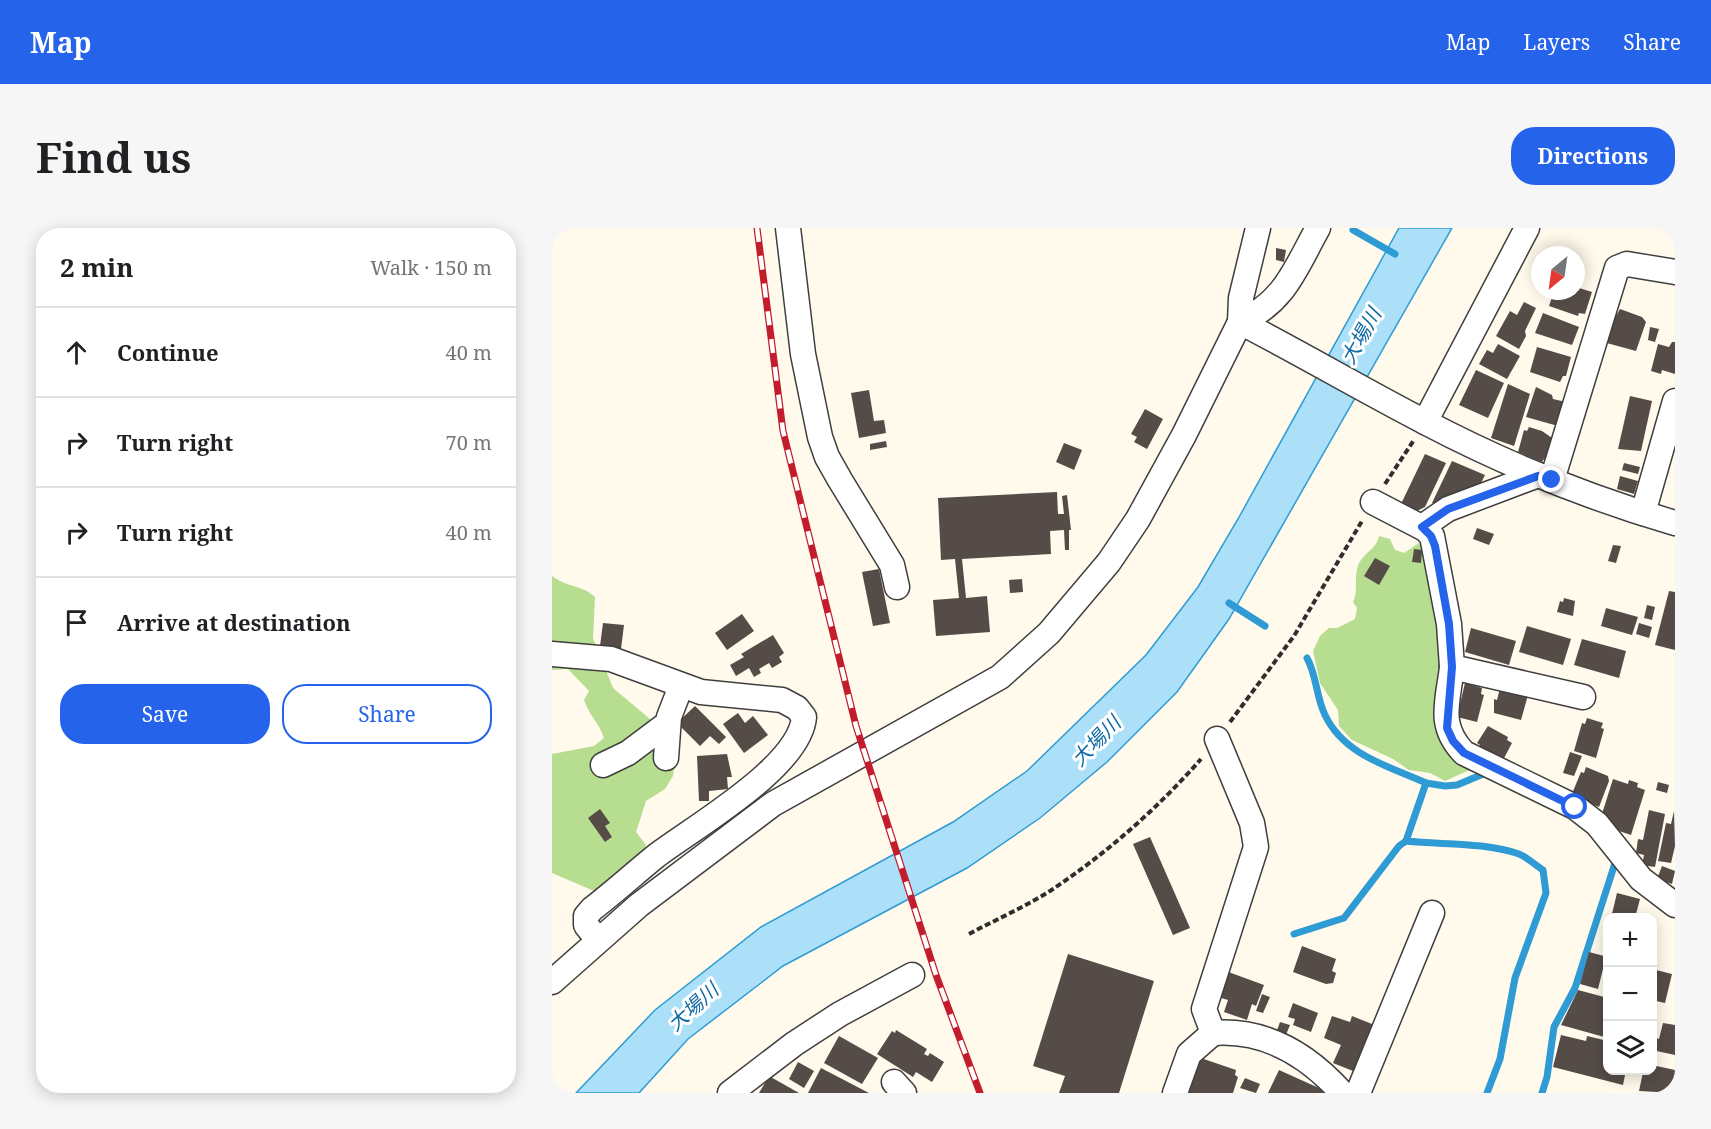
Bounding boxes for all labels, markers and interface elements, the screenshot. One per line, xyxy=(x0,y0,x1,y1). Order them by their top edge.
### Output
text: Map xyxy=(30,23,92,61)
text: Map xyxy=(1446,28,1490,56)
text: Layers xyxy=(1523,28,1590,56)
text: Share xyxy=(1623,28,1681,56)
button: Directions xyxy=(1511,127,1675,185)
text: Find us xyxy=(36,128,191,185)
north arrow xyxy=(1531,246,1585,300)
text: 2 min xyxy=(60,249,134,285)
text: Walk · 150 m xyxy=(370,254,492,281)
water label: 大場川 xyxy=(1334,301,1388,369)
icon: ahead xyxy=(60,336,93,369)
text: Continue xyxy=(117,337,219,367)
text: 40 m xyxy=(446,339,492,366)
icon: right xyxy=(60,426,93,459)
text: Turn right xyxy=(117,427,233,457)
text: 70 m xyxy=(446,429,492,456)
route end xyxy=(1538,466,1564,492)
icon: right xyxy=(60,516,93,549)
text: Turn right xyxy=(117,517,233,547)
text: 40 m xyxy=(446,519,492,546)
icon: arrive xyxy=(60,606,93,639)
text: Arrive at destination xyxy=(117,607,351,637)
button: Save xyxy=(60,684,270,744)
button: Share xyxy=(282,684,492,744)
water label: 大場川 xyxy=(1065,708,1128,772)
route start xyxy=(1561,793,1587,819)
map controls xyxy=(1603,913,1657,1075)
button: + xyxy=(1603,913,1657,967)
button: − xyxy=(1603,967,1657,1021)
water label: 大場川 xyxy=(661,975,725,1037)
button: layers xyxy=(1603,1021,1657,1075)

